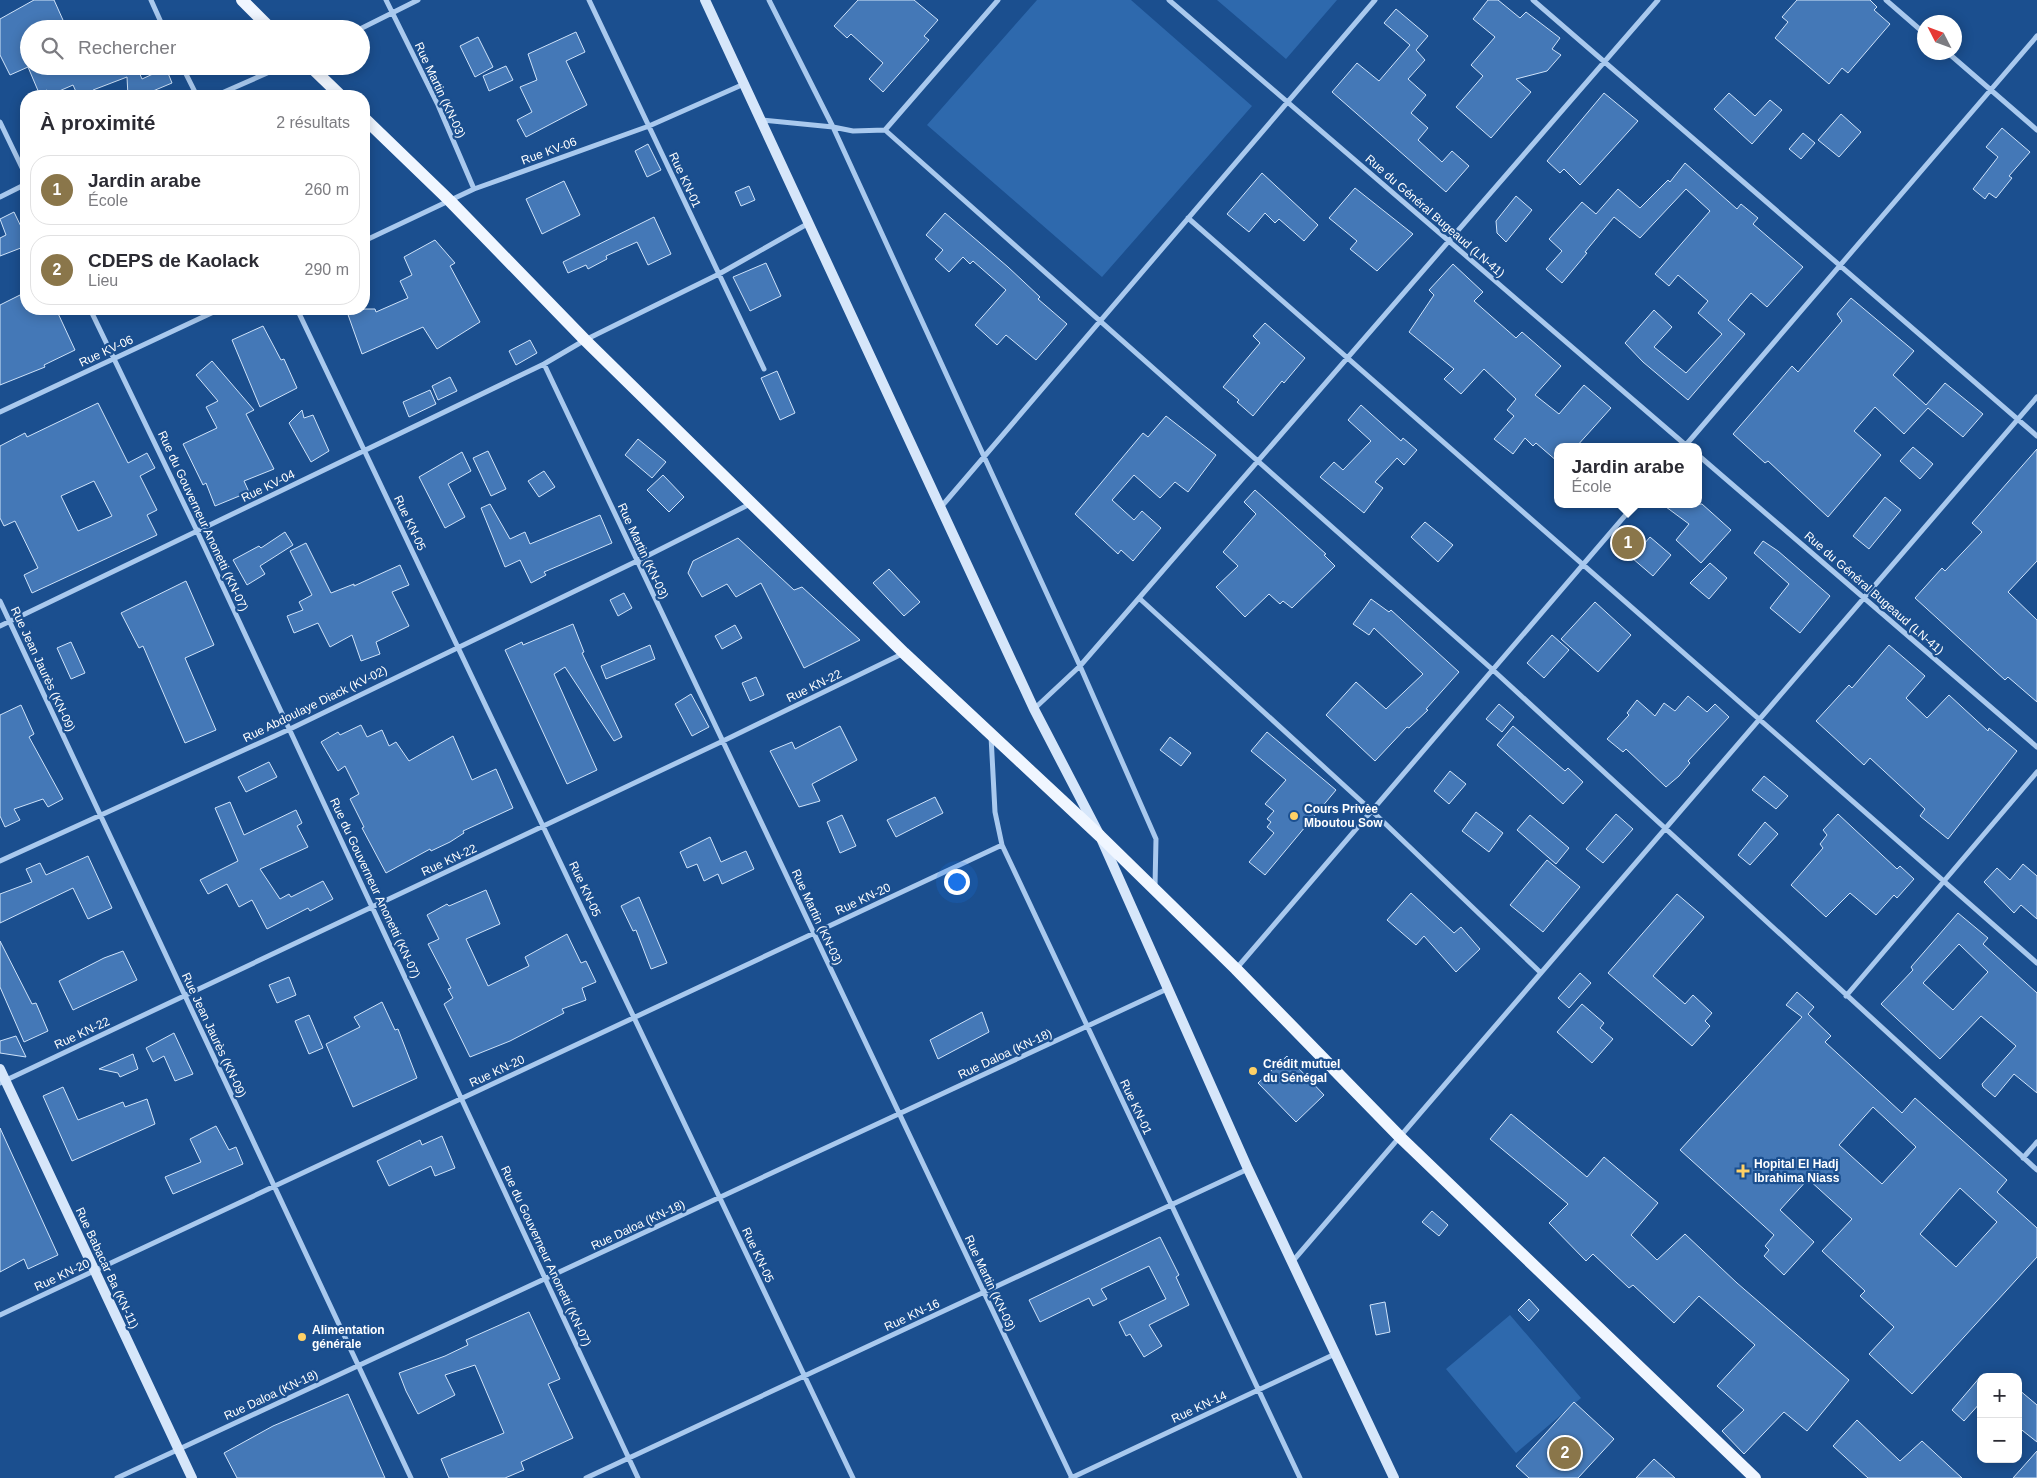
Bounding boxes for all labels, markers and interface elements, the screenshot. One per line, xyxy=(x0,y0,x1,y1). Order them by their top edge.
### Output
north arrow xyxy=(1917,15,1962,60)
search box xyxy=(20,20,370,75)
icon: search xyxy=(38,34,66,62)
text: Rechercher xyxy=(78,37,176,58)
street label: Rue Martin (KN-03) xyxy=(412,40,468,140)
text: À proximité xyxy=(40,111,156,134)
text: 2 résultats xyxy=(276,114,350,131)
street label: Rue KV-06 xyxy=(519,134,579,168)
street label: Rue KN-01 xyxy=(666,150,704,210)
street label: Rue du Général Bugeaud (LN-41) xyxy=(1362,152,1508,280)
text: Jardin arabe xyxy=(88,170,201,191)
text: 1 xyxy=(53,181,61,198)
text: 260 m xyxy=(305,181,349,198)
text: École xyxy=(88,192,128,209)
text: CDEPS de Kaolack xyxy=(88,250,259,271)
text: 2 xyxy=(53,261,61,278)
text: 290 m xyxy=(305,261,349,278)
text: Lieu xyxy=(88,272,118,289)
street label: Rue KV-06 xyxy=(77,332,136,370)
street label: Rue du Gouverneur Anonetti (KN-07) xyxy=(155,429,251,613)
popup xyxy=(1554,443,1702,508)
text: Jardin arabe xyxy=(1572,456,1685,477)
street label: Rue KV-04 xyxy=(239,467,297,505)
text: École xyxy=(1572,478,1612,495)
street label: Rue KN-05 xyxy=(391,493,429,553)
street label: Rue Martin (KN-03) xyxy=(615,501,671,601)
pin: 1 xyxy=(1612,524,1644,562)
street label: Rue du Général Bugeaud (LN-41) xyxy=(1801,529,1947,657)
street label: Rue Jean Jaurès (KN-09) xyxy=(8,604,78,734)
street label: Rue Abdoulaye Diack (KV-02) xyxy=(241,663,389,745)
street label: Rue KN-22 xyxy=(784,667,844,705)
street label: Rue du Gouverneur Anonetti (KN-07) xyxy=(327,796,423,980)
place label: Cours Privèe Mboutou Sow xyxy=(1304,802,1383,830)
marker: Cours Privèe Mboutou Sow xyxy=(1288,810,1300,822)
street label: Rue KN-22 xyxy=(419,841,479,879)
street label: Rue KN-05 xyxy=(566,859,604,919)
street label: Rue Martin (KN-03) xyxy=(789,867,845,967)
your location xyxy=(944,869,970,895)
street label: Rue KN-20 xyxy=(833,880,893,918)
street label: Rue Jean Jaurès (KN-09) xyxy=(179,970,249,1100)
street label: Rue KN-22 xyxy=(52,1014,112,1052)
street label: Rue Daloa (KN-18) xyxy=(956,1026,1054,1082)
street label: Rue KN-20 xyxy=(467,1052,527,1090)
place label: Crédit mutuel du Sénégal xyxy=(1263,1057,1340,1085)
marker: Crédit mutuel du Sénégal xyxy=(1247,1065,1259,1077)
street label: Rue KN-01 xyxy=(1117,1077,1155,1137)
place label: Hopital El Hadj Ibrahima Niass xyxy=(1754,1157,1840,1185)
street label: Rue du Gouverneur Anonetti (KN-07) xyxy=(498,1164,594,1348)
marker: Hopital El Hadj Ibrahima Niass xyxy=(1736,1164,1750,1178)
street label: Rue Daloa (KN-18) xyxy=(589,1197,687,1253)
street label: Rue Babacar Ba (KN-11) xyxy=(73,1205,141,1331)
street label: Rue KN-05 xyxy=(739,1225,777,1285)
street label: Rue Martin (KN-03) xyxy=(962,1233,1018,1333)
street label: Rue KN-20 xyxy=(32,1256,92,1294)
street label: Rue KN-16 xyxy=(882,1296,942,1334)
place label: Alimentation générale xyxy=(312,1323,385,1351)
marker: Alimentation générale xyxy=(296,1331,308,1343)
street label: Rue Daloa (KN-18) xyxy=(222,1367,320,1423)
map controls xyxy=(1977,1373,2022,1463)
button: + xyxy=(1977,1373,2022,1418)
street label: Rue KN-14 xyxy=(1169,1388,1229,1426)
button: − xyxy=(1977,1418,2022,1463)
pin: 2 xyxy=(1549,1434,1581,1472)

